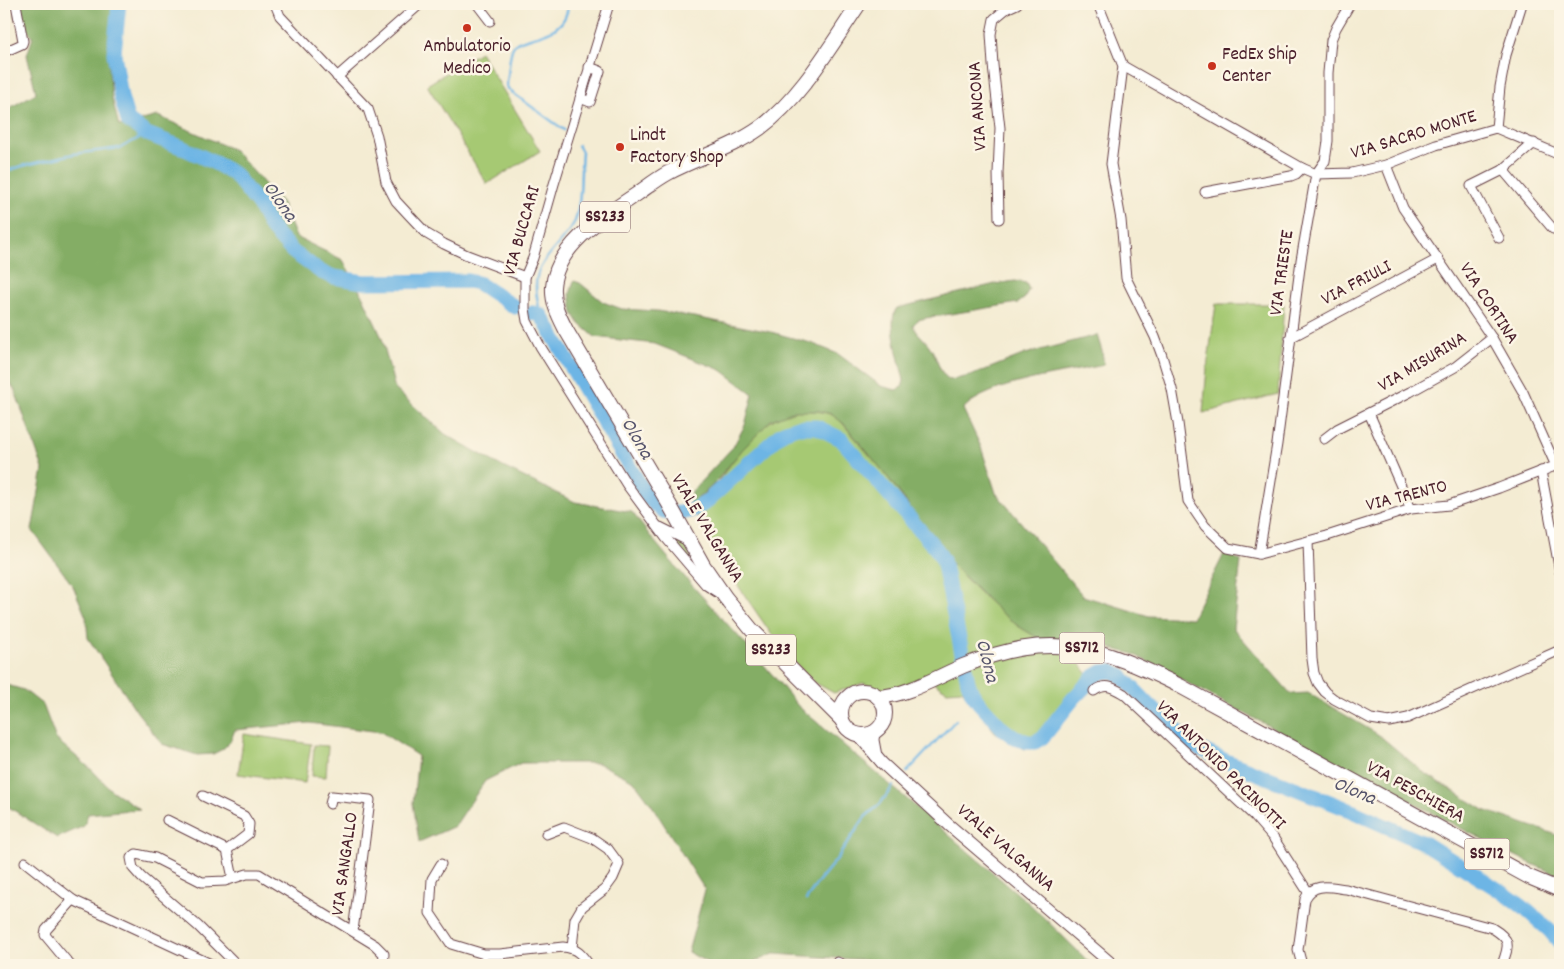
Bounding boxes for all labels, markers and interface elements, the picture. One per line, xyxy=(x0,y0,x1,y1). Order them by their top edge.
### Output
marker: Ambulatorio Medico xyxy=(461,22,473,34)
place label: Ambulatorio Medico xyxy=(423,34,511,83)
place label: FedEx Ship Center xyxy=(1222,42,1297,91)
street label: VIA ANCONA xyxy=(962,60,996,152)
marker: FedEx Ship Center xyxy=(1206,60,1218,72)
street label: VIA SACRO MONTE xyxy=(1348,104,1480,168)
place label: Lindt Factory Shop xyxy=(630,123,724,172)
marker: Lindt Factory Shop xyxy=(614,141,626,153)
water label: Olona xyxy=(255,176,304,229)
street label: VIA BUCCARI xyxy=(497,183,549,279)
road number: SS233 xyxy=(580,202,630,232)
street label: VIA TRIESTE xyxy=(1264,228,1302,317)
street label: VIA FRIULI xyxy=(1317,254,1397,314)
street label: VIA CORTINA xyxy=(1451,258,1525,350)
street label: VIA MISURINA xyxy=(1374,326,1472,400)
water label: Olona xyxy=(613,413,660,466)
street label: VIALE VALGANNA xyxy=(663,470,749,588)
street label: VIA TRENTO xyxy=(1363,474,1451,520)
road number: SS712 xyxy=(1060,632,1104,664)
road number: SS233 xyxy=(746,634,796,666)
water label: Olona xyxy=(967,636,1005,687)
street label: VIA ANTONIO PACINOTTI xyxy=(1149,695,1291,837)
street label: VIA PESCHIERA xyxy=(1361,755,1469,831)
water label: Olona xyxy=(1328,771,1381,814)
street label: VIALE VALGANNA xyxy=(950,799,1060,899)
street label: VIA SANGALLO xyxy=(325,810,367,918)
road number: SS712 xyxy=(1464,839,1510,870)

